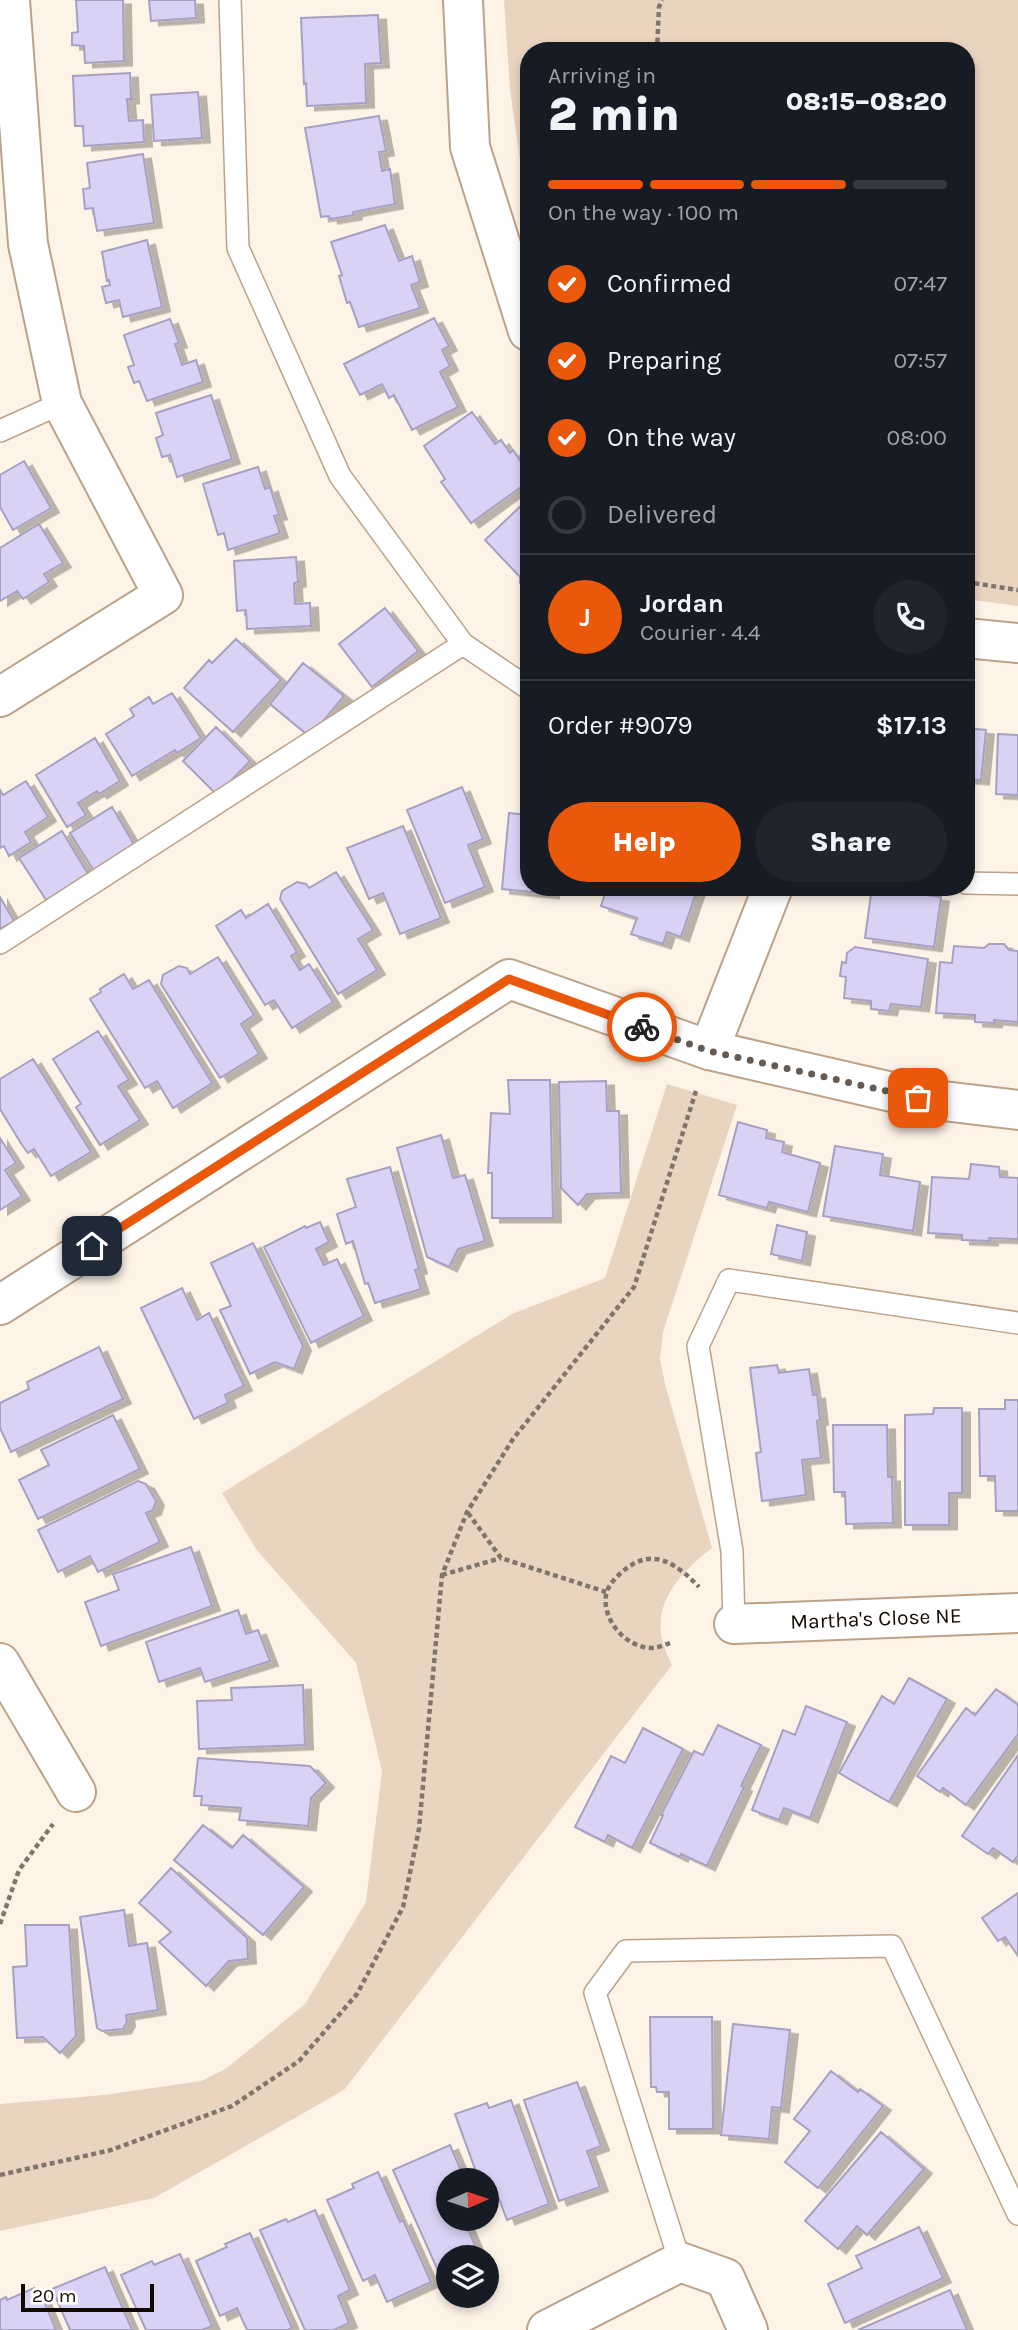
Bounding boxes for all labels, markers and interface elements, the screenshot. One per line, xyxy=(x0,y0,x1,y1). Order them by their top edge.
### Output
text: Arriving in xyxy=(548,62,656,89)
text: 08:15–08:20 xyxy=(786,86,947,117)
text: 2 min xyxy=(548,88,680,142)
text: On the way · 100 m xyxy=(548,199,739,226)
icon: check xyxy=(548,265,586,303)
text: Confirmed xyxy=(607,268,732,299)
text: 07:47 xyxy=(894,270,947,297)
icon: check xyxy=(548,342,586,380)
text: Preparing xyxy=(607,345,721,376)
text: 07:57 xyxy=(893,347,947,374)
icon: check xyxy=(548,419,586,457)
text: On the way xyxy=(607,422,736,453)
text: 08:00 xyxy=(887,424,947,451)
text: Delivered xyxy=(607,499,717,530)
button: phone xyxy=(873,580,947,654)
text: Jordan xyxy=(640,588,724,619)
text: J xyxy=(579,602,591,633)
text: Courier · 4.4 xyxy=(640,619,761,646)
text: Order #9079 xyxy=(548,710,693,741)
text: $17.13 xyxy=(876,710,947,741)
button: Help xyxy=(548,802,741,882)
button: Share xyxy=(755,802,947,882)
courier xyxy=(607,992,677,1062)
icon: bike xyxy=(623,1008,661,1046)
pin xyxy=(888,1068,948,1128)
icon: bag xyxy=(899,1079,937,1117)
pin xyxy=(62,1216,122,1276)
icon: home xyxy=(73,1227,111,1265)
street label: Martha's Close NE xyxy=(790,1603,962,1634)
north arrow xyxy=(436,2168,499,2231)
map controls xyxy=(436,2168,499,2308)
button: layers xyxy=(436,2245,499,2308)
scale bar xyxy=(21,2281,154,2313)
text: 20 m xyxy=(32,2285,77,2307)

